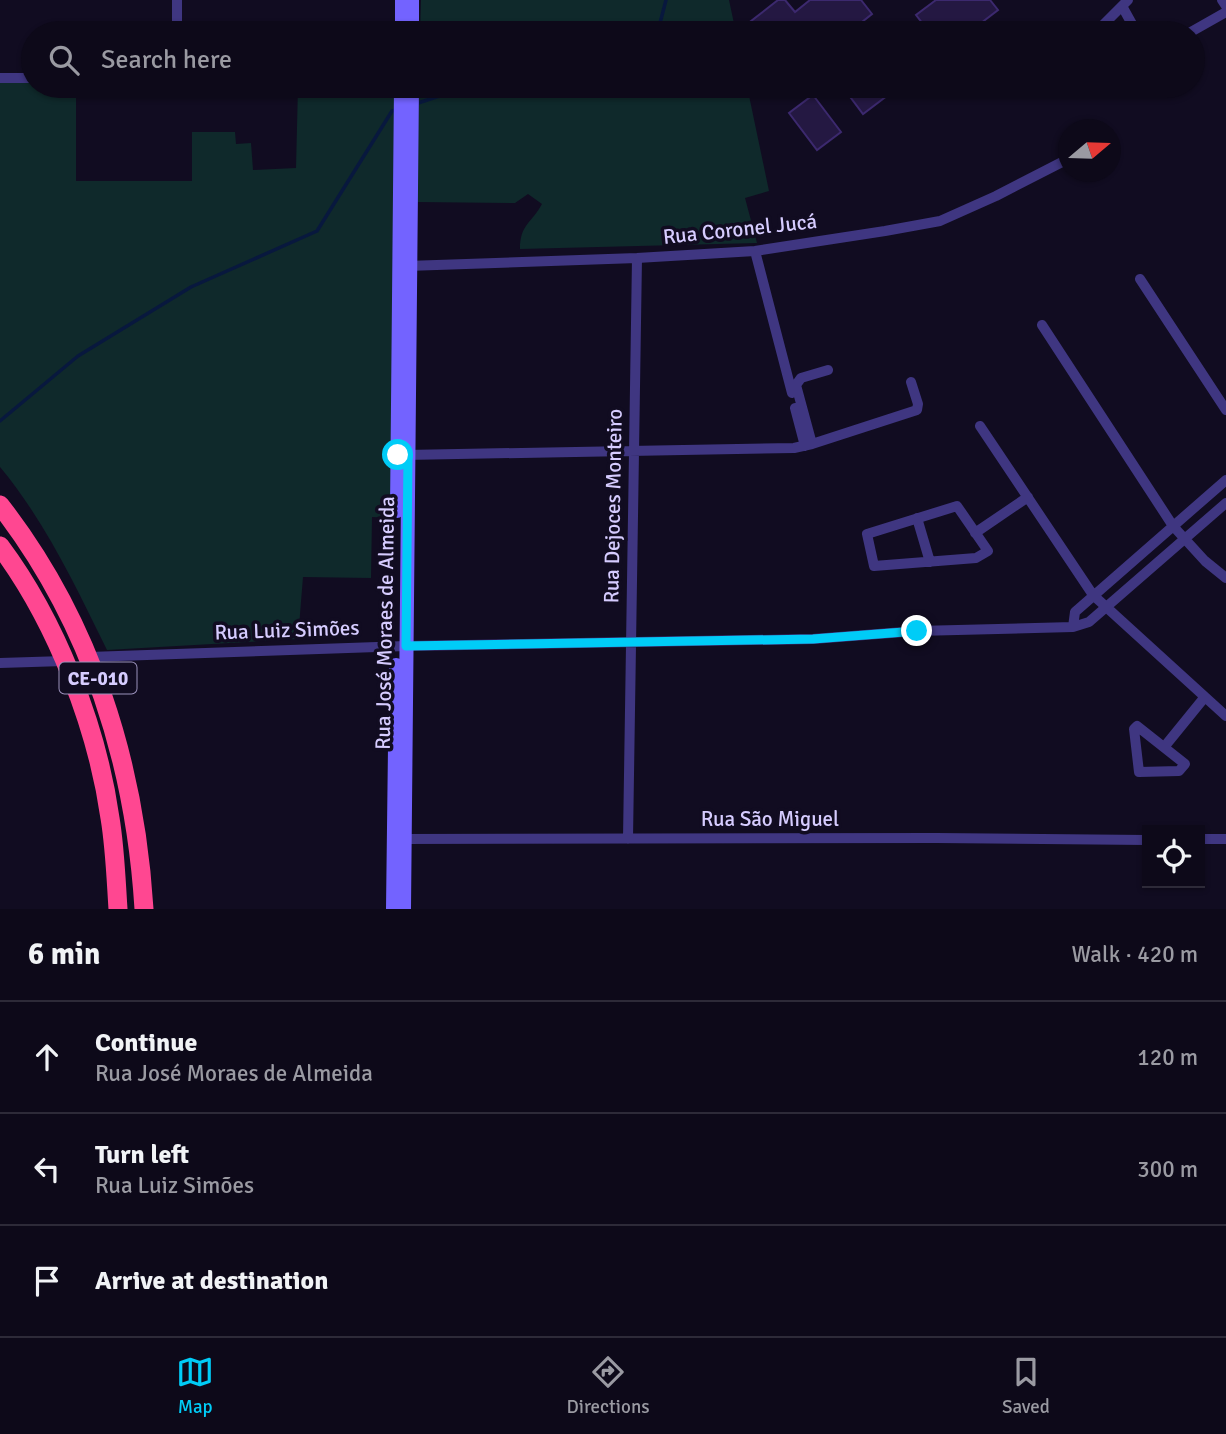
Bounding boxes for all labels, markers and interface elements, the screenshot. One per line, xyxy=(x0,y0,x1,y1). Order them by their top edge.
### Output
search box xyxy=(21,21,1205,98)
icon: search xyxy=(45,41,83,79)
text: Search here xyxy=(101,44,232,76)
north arrow xyxy=(1058,119,1121,182)
street label: Rua Coronel Jucá xyxy=(662,208,818,250)
street label: Rua Dejoces Monteiro xyxy=(598,408,628,604)
route start xyxy=(382,439,413,470)
street label: Rua José Moraes de Almeida xyxy=(370,496,400,750)
street label: Rua Luiz Simões xyxy=(214,614,360,646)
route end xyxy=(901,615,932,646)
road number: CE-010 xyxy=(60,663,136,694)
street label: Rua São Miguel xyxy=(701,806,839,832)
map controls xyxy=(1142,825,1205,888)
button: locate xyxy=(1142,825,1205,888)
text: 6 min xyxy=(28,936,100,973)
text: Walk · 420 m xyxy=(1072,940,1198,969)
text: Continue xyxy=(95,1027,197,1059)
icon: ahead xyxy=(28,1038,66,1076)
text: 120 m xyxy=(1137,1043,1198,1072)
text: Rua José Moraes de Almeida xyxy=(95,1059,373,1088)
text: Turn left xyxy=(95,1139,189,1171)
icon: left xyxy=(28,1150,66,1188)
text: 300 m xyxy=(1137,1155,1198,1184)
text: Rua Luiz Simões xyxy=(95,1171,254,1200)
icon: arrive xyxy=(28,1262,66,1300)
text: Arrive at destination xyxy=(95,1265,328,1297)
tab: Map xyxy=(176,1353,214,1419)
tab: Directions xyxy=(567,1353,650,1419)
tab: Saved xyxy=(1002,1353,1050,1419)

